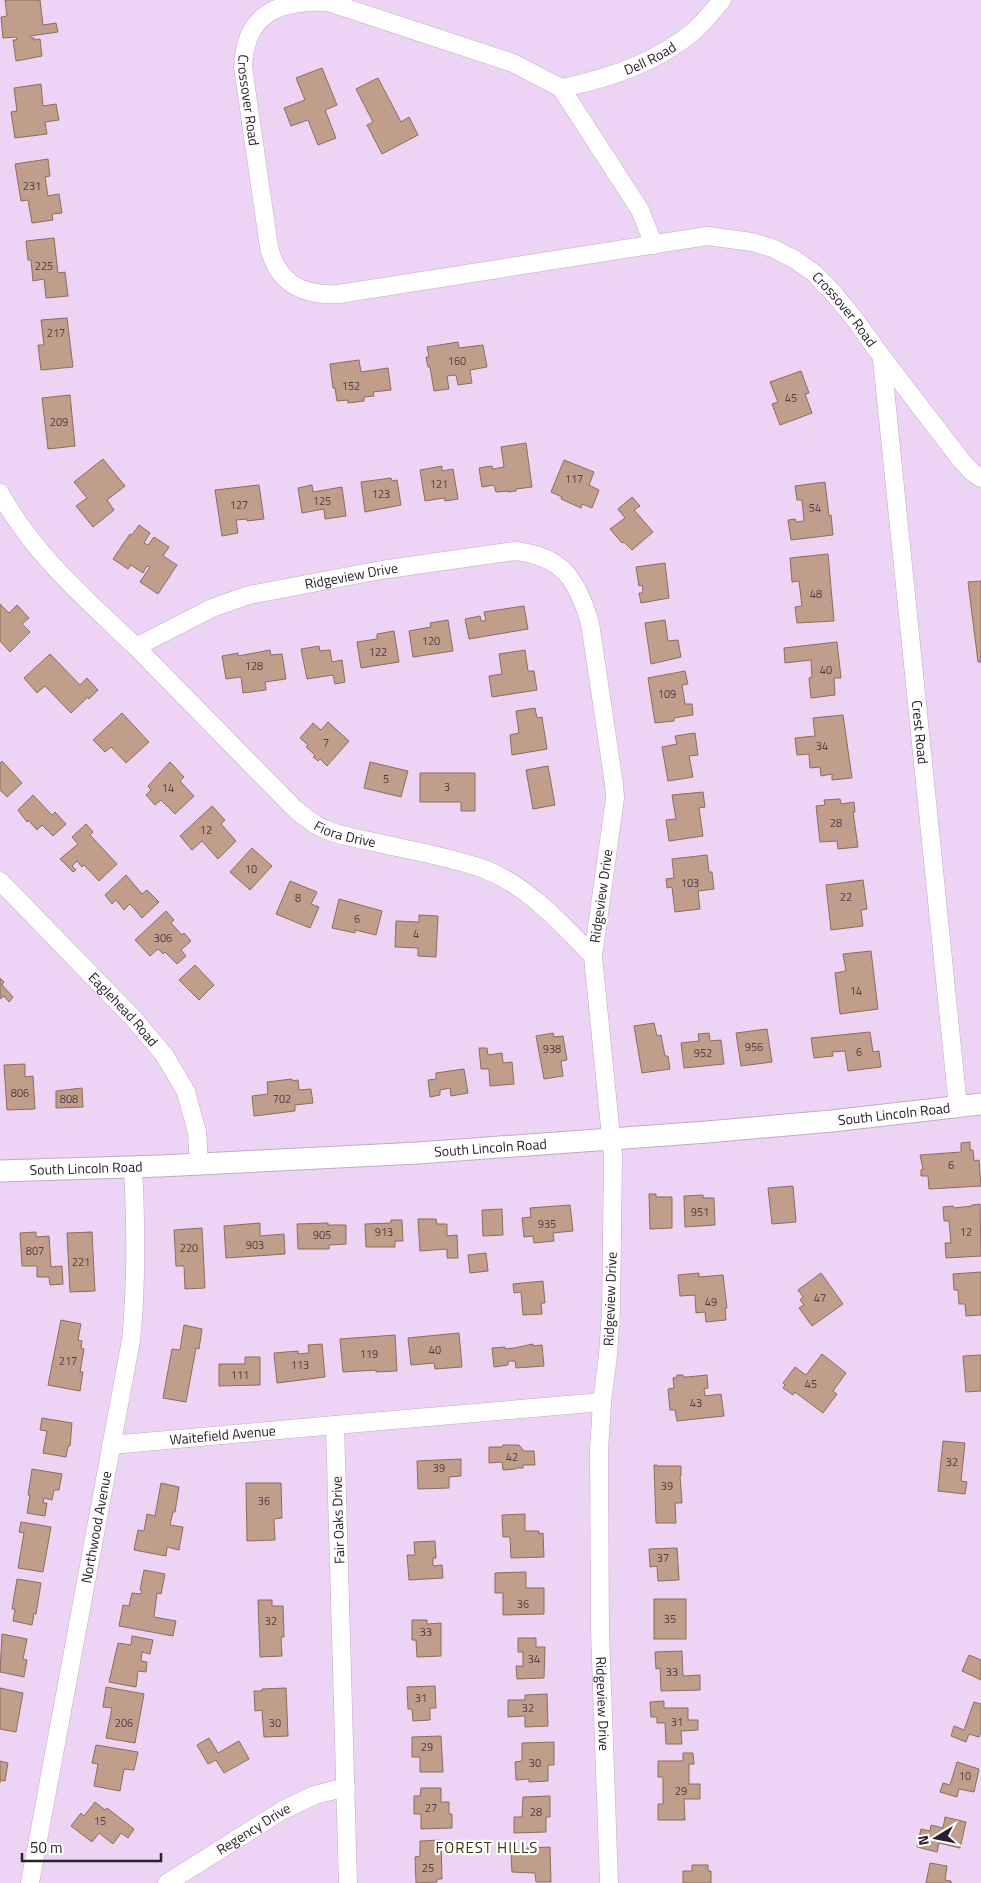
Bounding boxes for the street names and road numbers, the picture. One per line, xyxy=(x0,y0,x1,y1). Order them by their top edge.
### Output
street label: Dell Road xyxy=(621,36,680,80)
street label: Crossover Road xyxy=(233,53,265,147)
street label: Crossover Road xyxy=(808,266,882,351)
street label: Ridgeview Drive xyxy=(303,557,399,594)
street label: Crest Road xyxy=(907,699,934,765)
street label: Fiora Drive xyxy=(310,815,378,852)
street label: Ridgeview Drive xyxy=(584,848,617,944)
street label: Eaglehead Road xyxy=(84,967,164,1051)
street label: South Lincoln Road xyxy=(837,1097,951,1130)
street label: South Lincoln Road xyxy=(433,1133,547,1162)
street label: South Lincoln Road xyxy=(29,1156,143,1180)
street label: Ridgeview Drive xyxy=(597,1251,622,1347)
street label: Waitefield Avenue xyxy=(168,1419,277,1450)
street label: Northwood Avenue xyxy=(75,1469,116,1585)
street label: Fair Oaks Drive xyxy=(325,1476,350,1564)
street label: Ridgeview Drive xyxy=(591,1656,615,1751)
street label: Regency Drive xyxy=(212,1797,294,1860)

